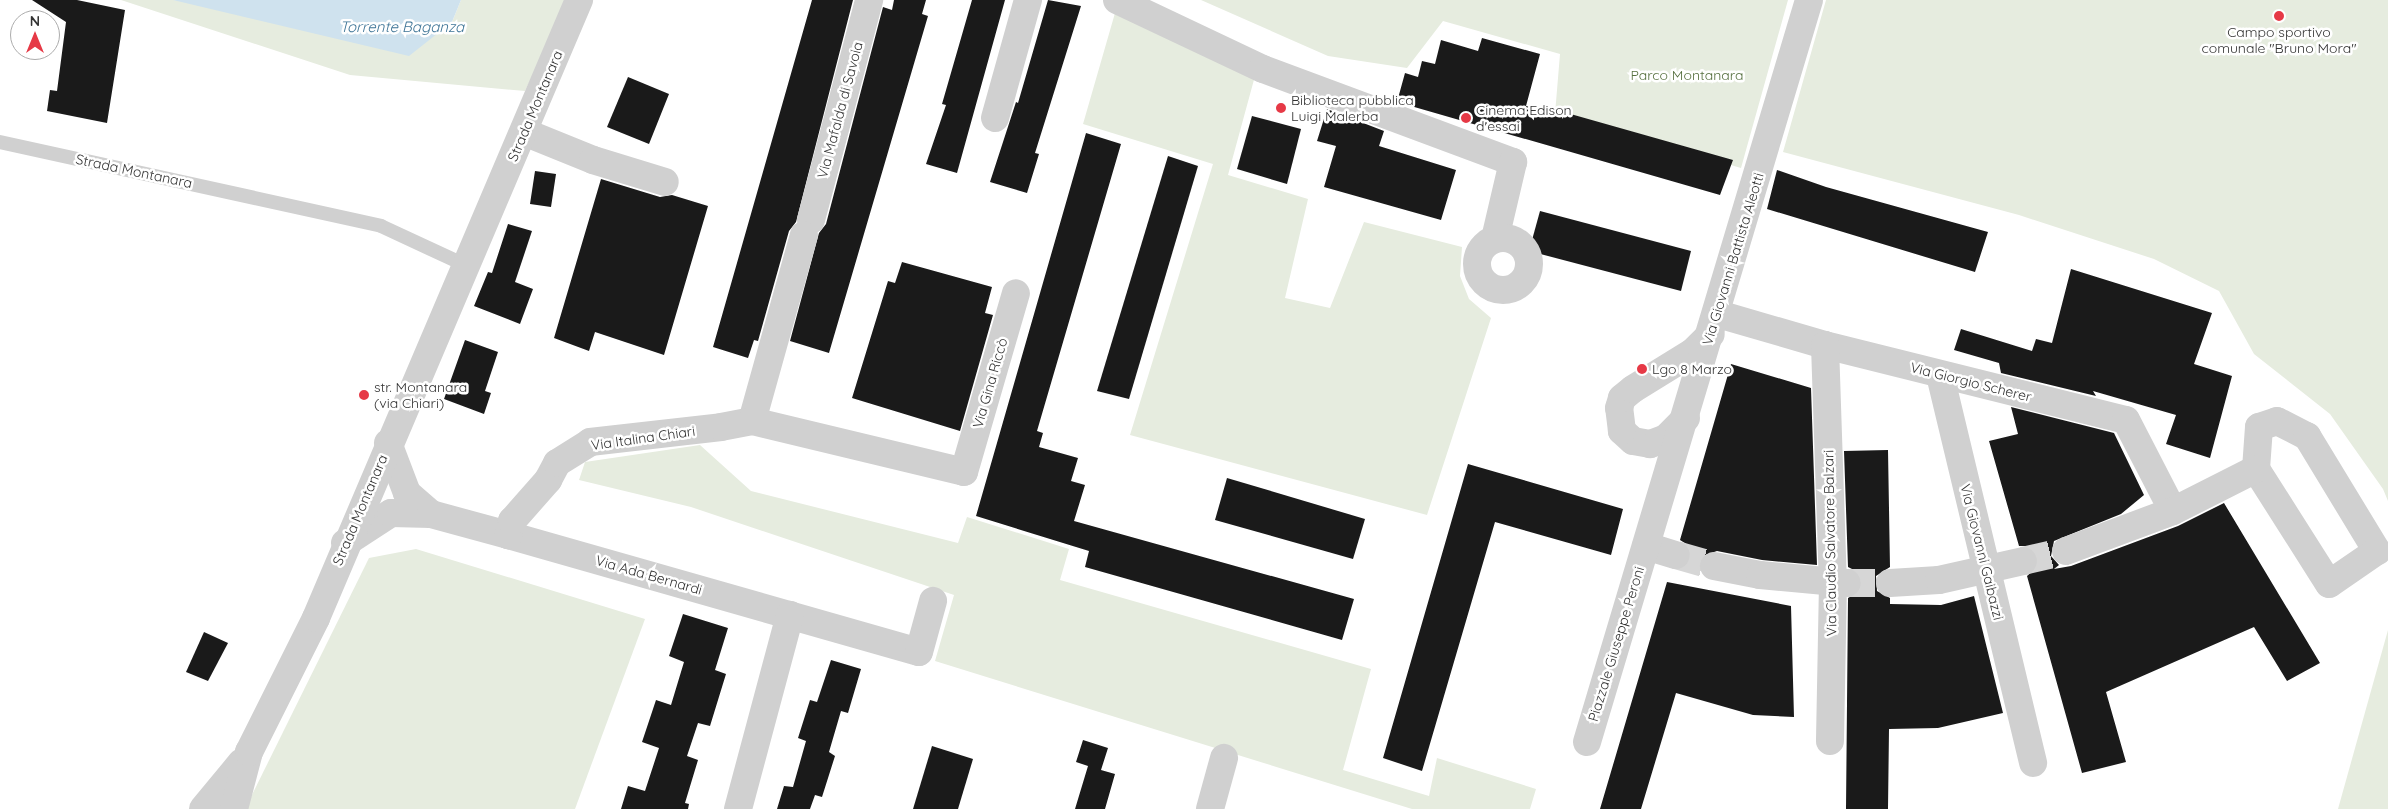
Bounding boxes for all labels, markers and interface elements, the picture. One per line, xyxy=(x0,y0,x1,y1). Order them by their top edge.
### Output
north arrow xyxy=(10,10,60,60)
marker: Campo sportivo comunale "Bruno Mora" xyxy=(2273,10,2285,22)
text: N xyxy=(30,12,40,30)
water label: Torrente Baganza xyxy=(340,18,464,36)
place label: Campo sportivo comunale "Bruno Mora" xyxy=(2201,24,2357,56)
street label: Via Mafalda di Savoia xyxy=(814,40,866,180)
street label: Strada Montanara xyxy=(504,48,566,164)
park label: Parco Montanara xyxy=(1630,67,1744,83)
place label: Biblioteca pubblica Luigi Malerba xyxy=(1291,92,1414,124)
marker: Biblioteca pubblica Luigi Malerba xyxy=(1275,102,1287,114)
place label: Cinema Edison d'essai xyxy=(1476,102,1572,134)
marker: Cinema Edison d'essai xyxy=(1460,112,1472,124)
street label: Strada Montanara xyxy=(74,150,194,192)
street label: Via Giovanni Battista Aleotti xyxy=(1699,171,1767,347)
street label: Via Gina Riccò xyxy=(969,336,1011,430)
street label: Via Giorgio Scherer xyxy=(1909,359,2033,405)
place label: Lgo 8 Marzo xyxy=(1652,361,1732,377)
marker: Lgo 8 Marzo xyxy=(1636,363,1648,375)
place label: str. Montanara (via Chiari) xyxy=(374,379,467,412)
marker: str. Montanara (via Chiari) xyxy=(358,389,370,401)
street label: Via Italina Chiari xyxy=(590,422,696,454)
street label: Via Claudio Salvatore Balzari xyxy=(1820,450,1840,636)
street label: Strada Montanara xyxy=(329,452,391,568)
street label: Via Giovanni Gaibazzi xyxy=(1957,482,2007,622)
street label: Via Ada Bernardi xyxy=(594,552,704,598)
street label: Piazzale Giuseppe Peroni xyxy=(1584,564,1648,724)

